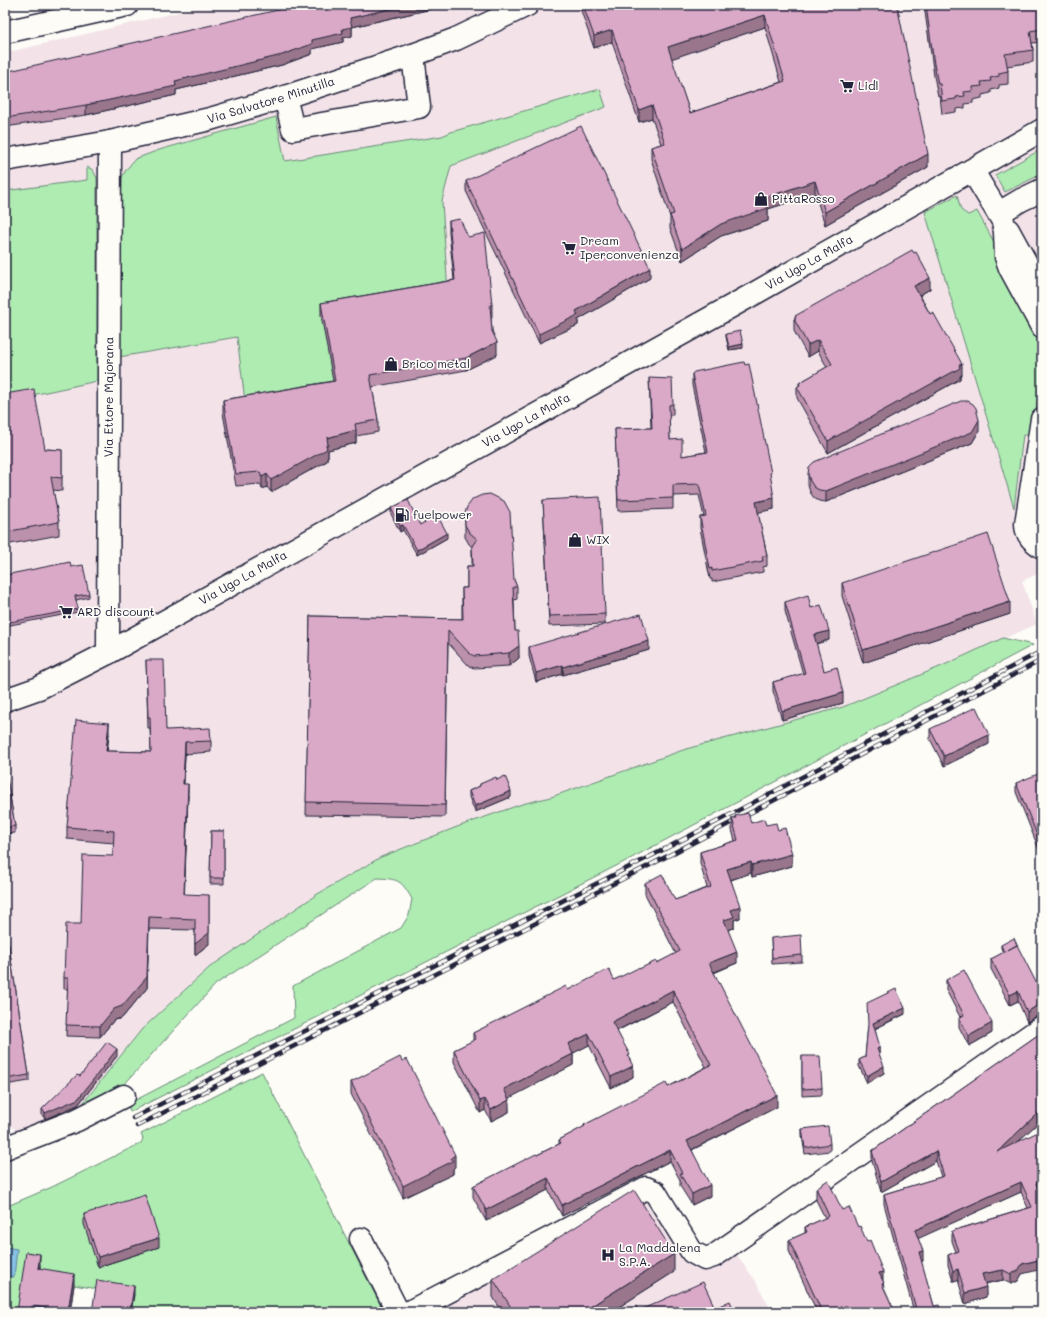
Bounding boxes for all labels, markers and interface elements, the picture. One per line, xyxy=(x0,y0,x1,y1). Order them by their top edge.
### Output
street label: Via Salvatore Minutilla xyxy=(205,72,337,126)
place label: Lidl xyxy=(858,77,879,93)
supermarket icon: Lidl xyxy=(839,78,855,94)
place label: PittaRosso xyxy=(772,190,835,206)
shop icon: PittaRosso xyxy=(753,191,769,207)
street label: Via Ugo La Malfa xyxy=(762,230,855,293)
place label: Dream Iperconvenienza xyxy=(580,232,679,262)
supermarket icon: Dream Iperconvenienza xyxy=(561,240,577,256)
street label: Via Ettore Majorana xyxy=(100,337,116,457)
place label: Brico metal xyxy=(402,355,470,371)
shop icon: Brico metal xyxy=(383,356,399,372)
street label: Via Ugo La Malfa xyxy=(479,389,573,450)
place label: fuelpower xyxy=(413,506,472,522)
fuel station icon: fuelpower xyxy=(394,507,410,523)
place label: WIX xyxy=(586,531,610,547)
shop icon: WIX xyxy=(567,532,583,548)
street label: Via Ugo La Malfa xyxy=(196,546,290,608)
place label: ARD discount xyxy=(77,603,155,619)
supermarket icon: ARD discount xyxy=(58,604,74,620)
place label: La Maddalena S.P.A. xyxy=(619,1239,701,1269)
hospital icon: La Maddalena S.P.A. xyxy=(600,1247,616,1263)

